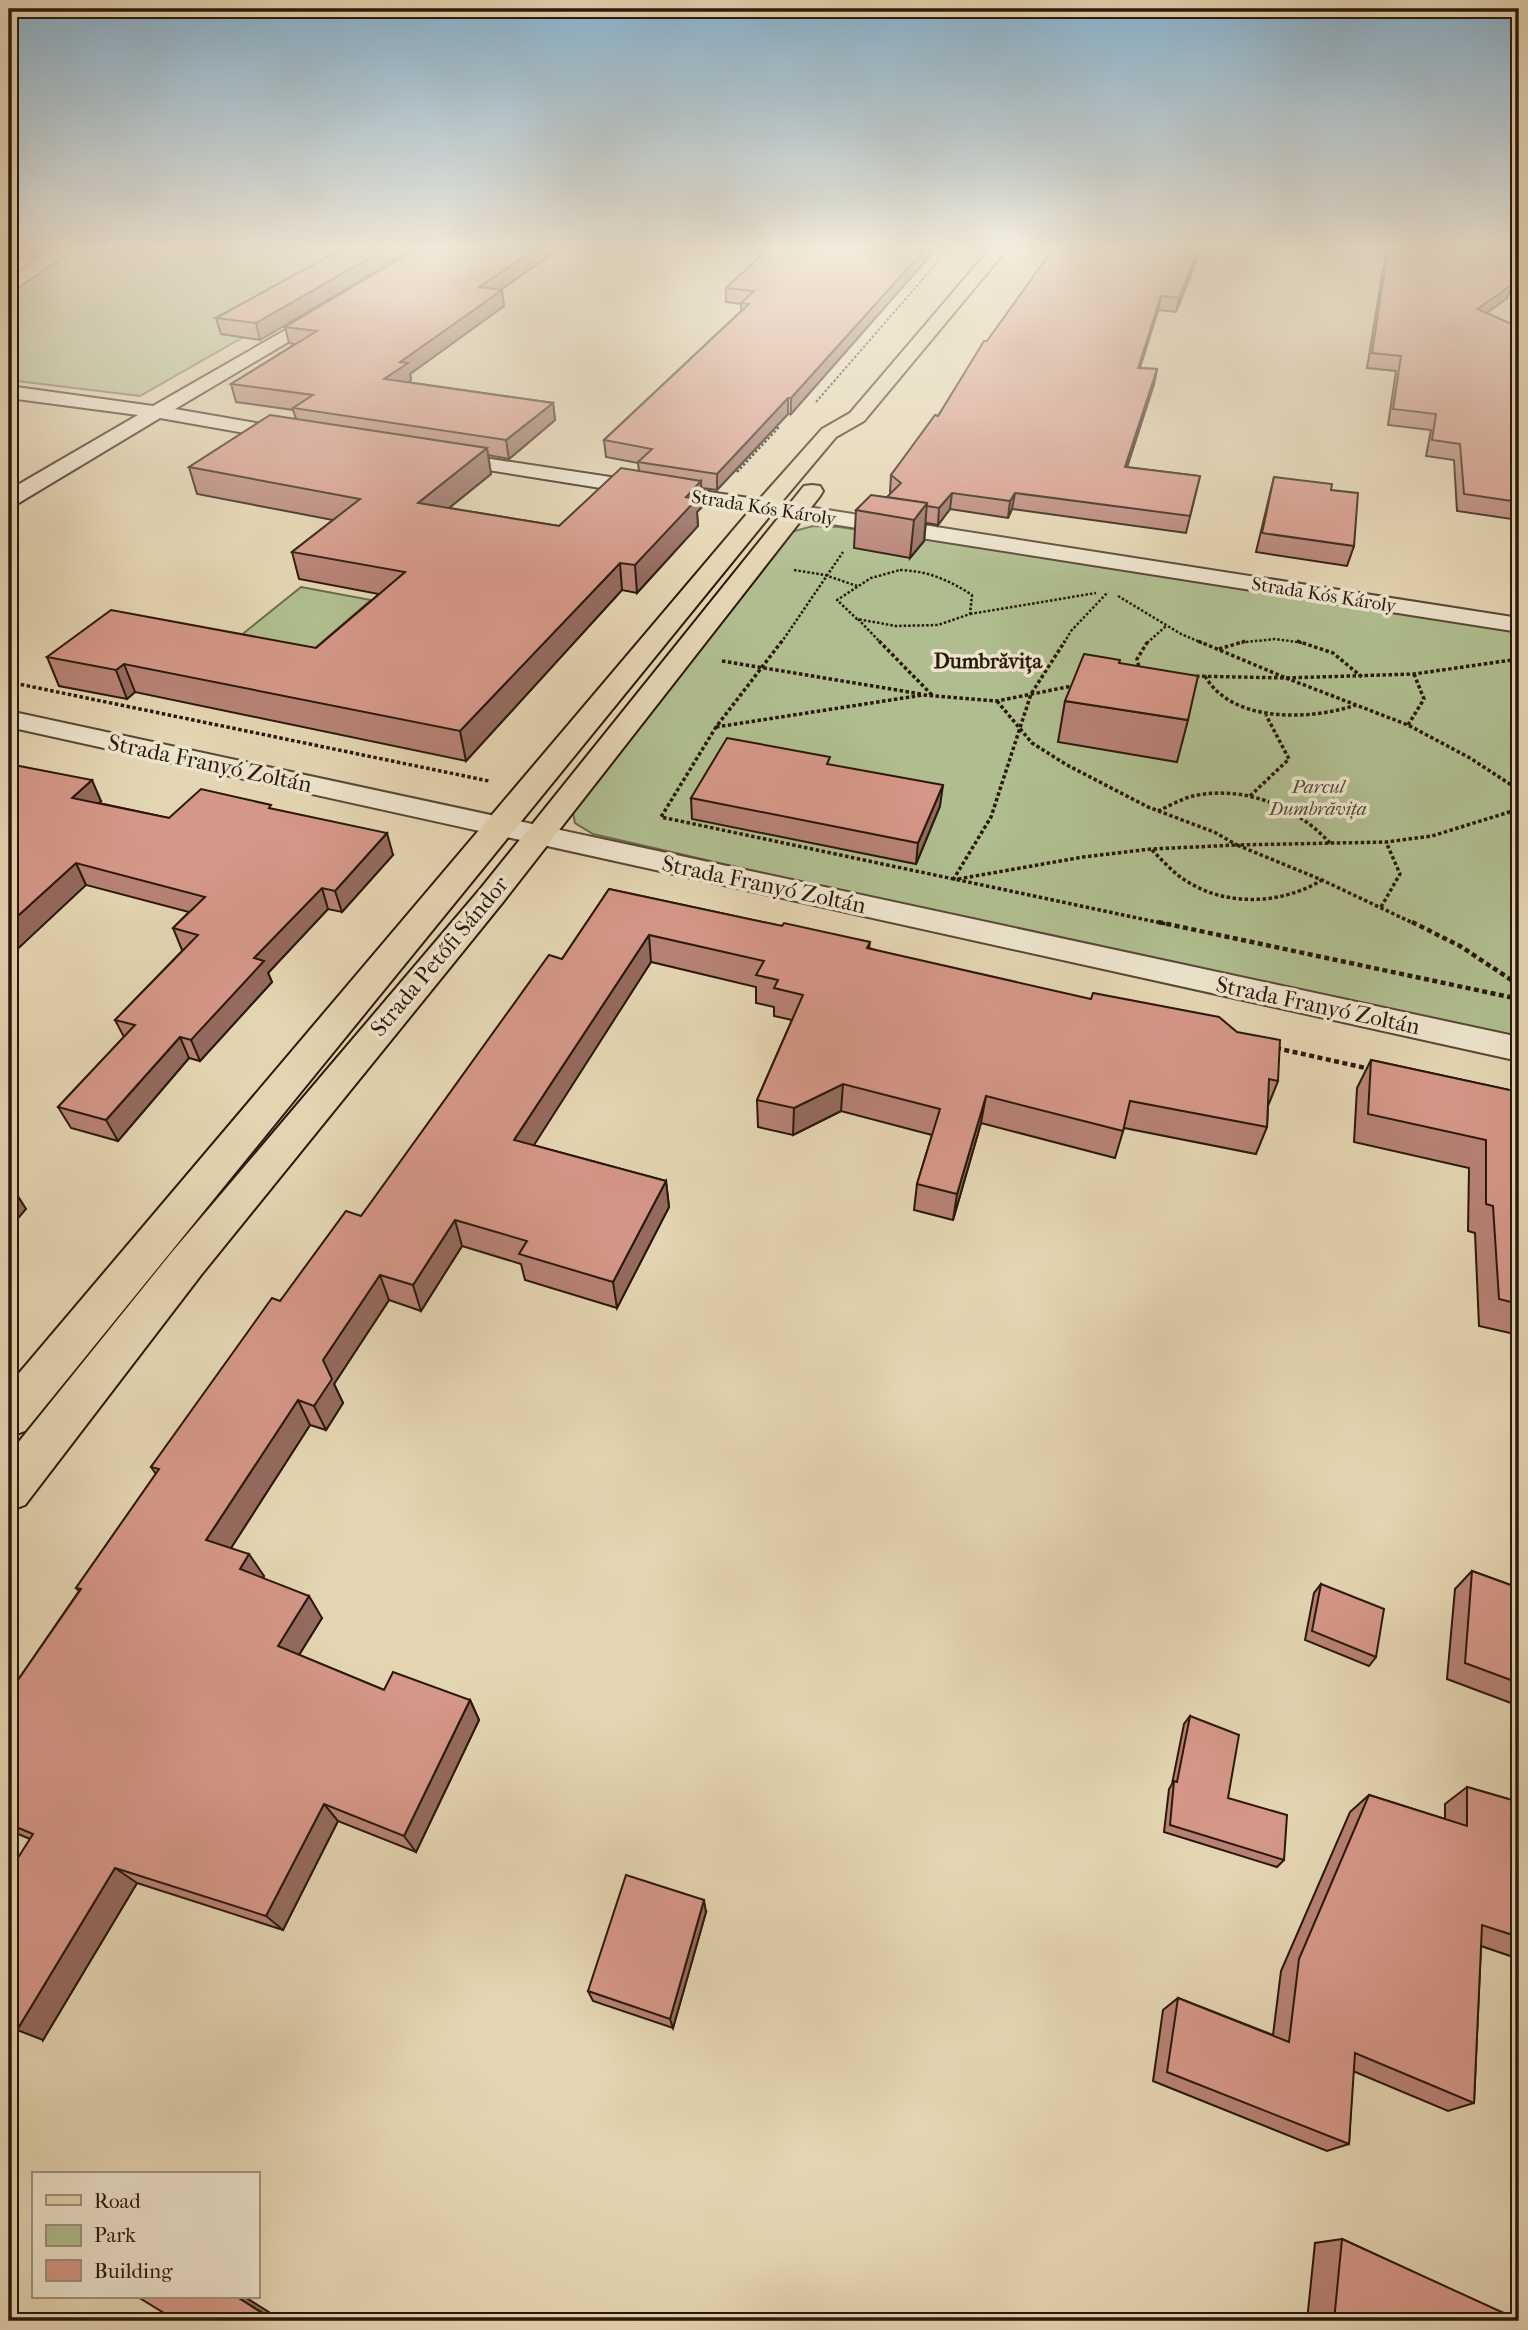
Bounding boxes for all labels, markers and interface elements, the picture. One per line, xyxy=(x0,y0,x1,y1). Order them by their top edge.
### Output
street label: Strada Kós Károly xyxy=(690,486,839,530)
street label: Strada Kós Károly xyxy=(1250,573,1399,617)
district label: Dumbrăvița xyxy=(934,649,1043,674)
street label: Strada Franyó Zoltán xyxy=(105,729,315,798)
park label: Parcul Dumbrăvița xyxy=(1267,776,1367,820)
street label: Strada Franyó Zoltán xyxy=(659,850,869,919)
street label: Strada Petőfi Sándor xyxy=(365,871,514,1042)
street label: Strada Franyó Zoltán xyxy=(1213,971,1423,1040)
legend xyxy=(32,2172,259,2298)
text: Road xyxy=(94,2189,141,2213)
text: Park xyxy=(94,2223,136,2247)
text: Building xyxy=(94,2259,173,2283)

